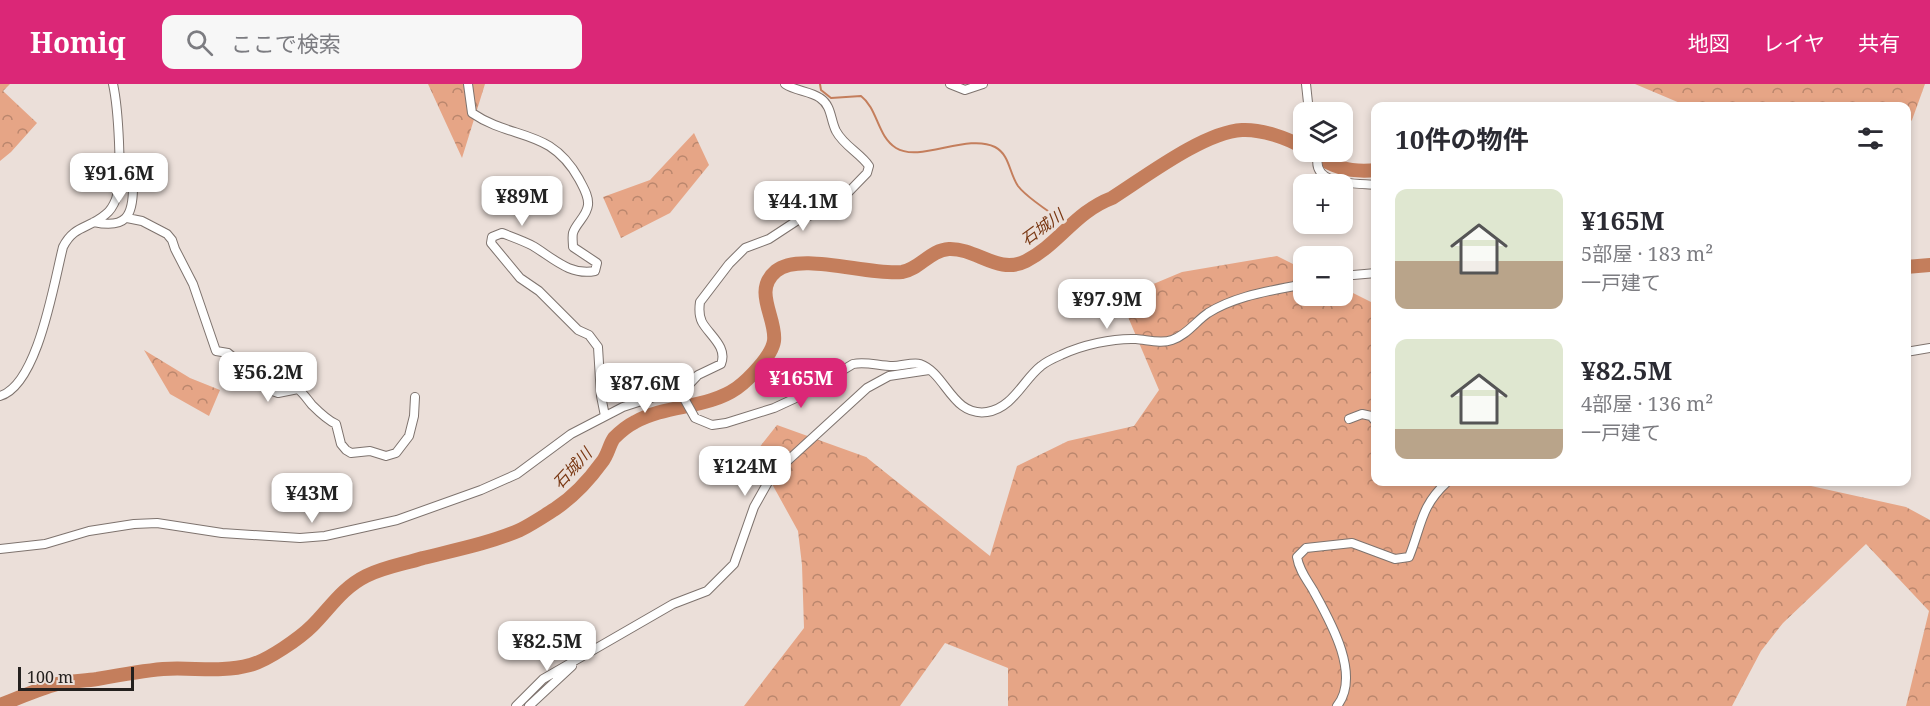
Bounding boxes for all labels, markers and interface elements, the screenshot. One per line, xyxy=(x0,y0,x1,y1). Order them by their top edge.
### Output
search box xyxy=(162,15,582,69)
text: Homiq xyxy=(30,23,126,61)
icon: search xyxy=(183,26,216,59)
text: ここで検索 xyxy=(231,28,341,58)
text: 地図 xyxy=(1688,29,1730,57)
text: レイヤ xyxy=(1763,29,1825,57)
text: 共有 xyxy=(1858,29,1900,57)
map controls xyxy=(1293,102,1353,306)
button: layers xyxy=(1293,102,1353,162)
text: 10件の物件 xyxy=(1395,121,1528,157)
icon: filters xyxy=(1854,122,1887,155)
pin: ¥91.6M xyxy=(70,153,168,204)
text: ¥91.6M xyxy=(84,159,154,186)
button: + xyxy=(1293,174,1353,234)
pin: ¥89M xyxy=(486,176,558,227)
pin: ¥44.1M xyxy=(754,181,852,232)
text: ¥89M xyxy=(496,182,548,209)
text: ¥44.1M xyxy=(768,187,838,214)
text: ¥165M xyxy=(1581,202,1665,238)
water label: 石城川 xyxy=(1016,203,1069,250)
icon: home xyxy=(1443,213,1515,285)
text: 5部屋 · 183 m² xyxy=(1581,240,1713,267)
button: − xyxy=(1293,246,1353,306)
text: 一戸建て xyxy=(1581,269,1661,296)
pin: ¥97.9M xyxy=(1058,279,1156,330)
text: ¥97.9M xyxy=(1072,285,1142,312)
pin: ¥56.2M xyxy=(219,352,317,403)
text: ¥82.5M xyxy=(1581,352,1672,388)
text: ¥56.2M xyxy=(233,358,303,385)
pin: ¥165M xyxy=(759,358,843,409)
pin: ¥87.6M xyxy=(596,363,694,414)
icon: home xyxy=(1443,363,1515,435)
text: ¥165M xyxy=(769,364,833,391)
text: ¥87.6M xyxy=(610,369,680,396)
text: 4部屋 · 136 m² xyxy=(1581,390,1713,417)
text: 一戸建て xyxy=(1581,419,1661,446)
water label: 石城川 xyxy=(548,441,598,493)
pin: ¥124M xyxy=(703,446,787,497)
text: ¥124M xyxy=(713,452,777,479)
pin: ¥43M xyxy=(276,473,348,524)
text: ¥43M xyxy=(286,479,338,506)
pin: ¥82.5M xyxy=(498,621,596,672)
text: ¥82.5M xyxy=(512,627,582,654)
scale bar xyxy=(18,664,134,692)
text: 100 m xyxy=(27,666,73,688)

